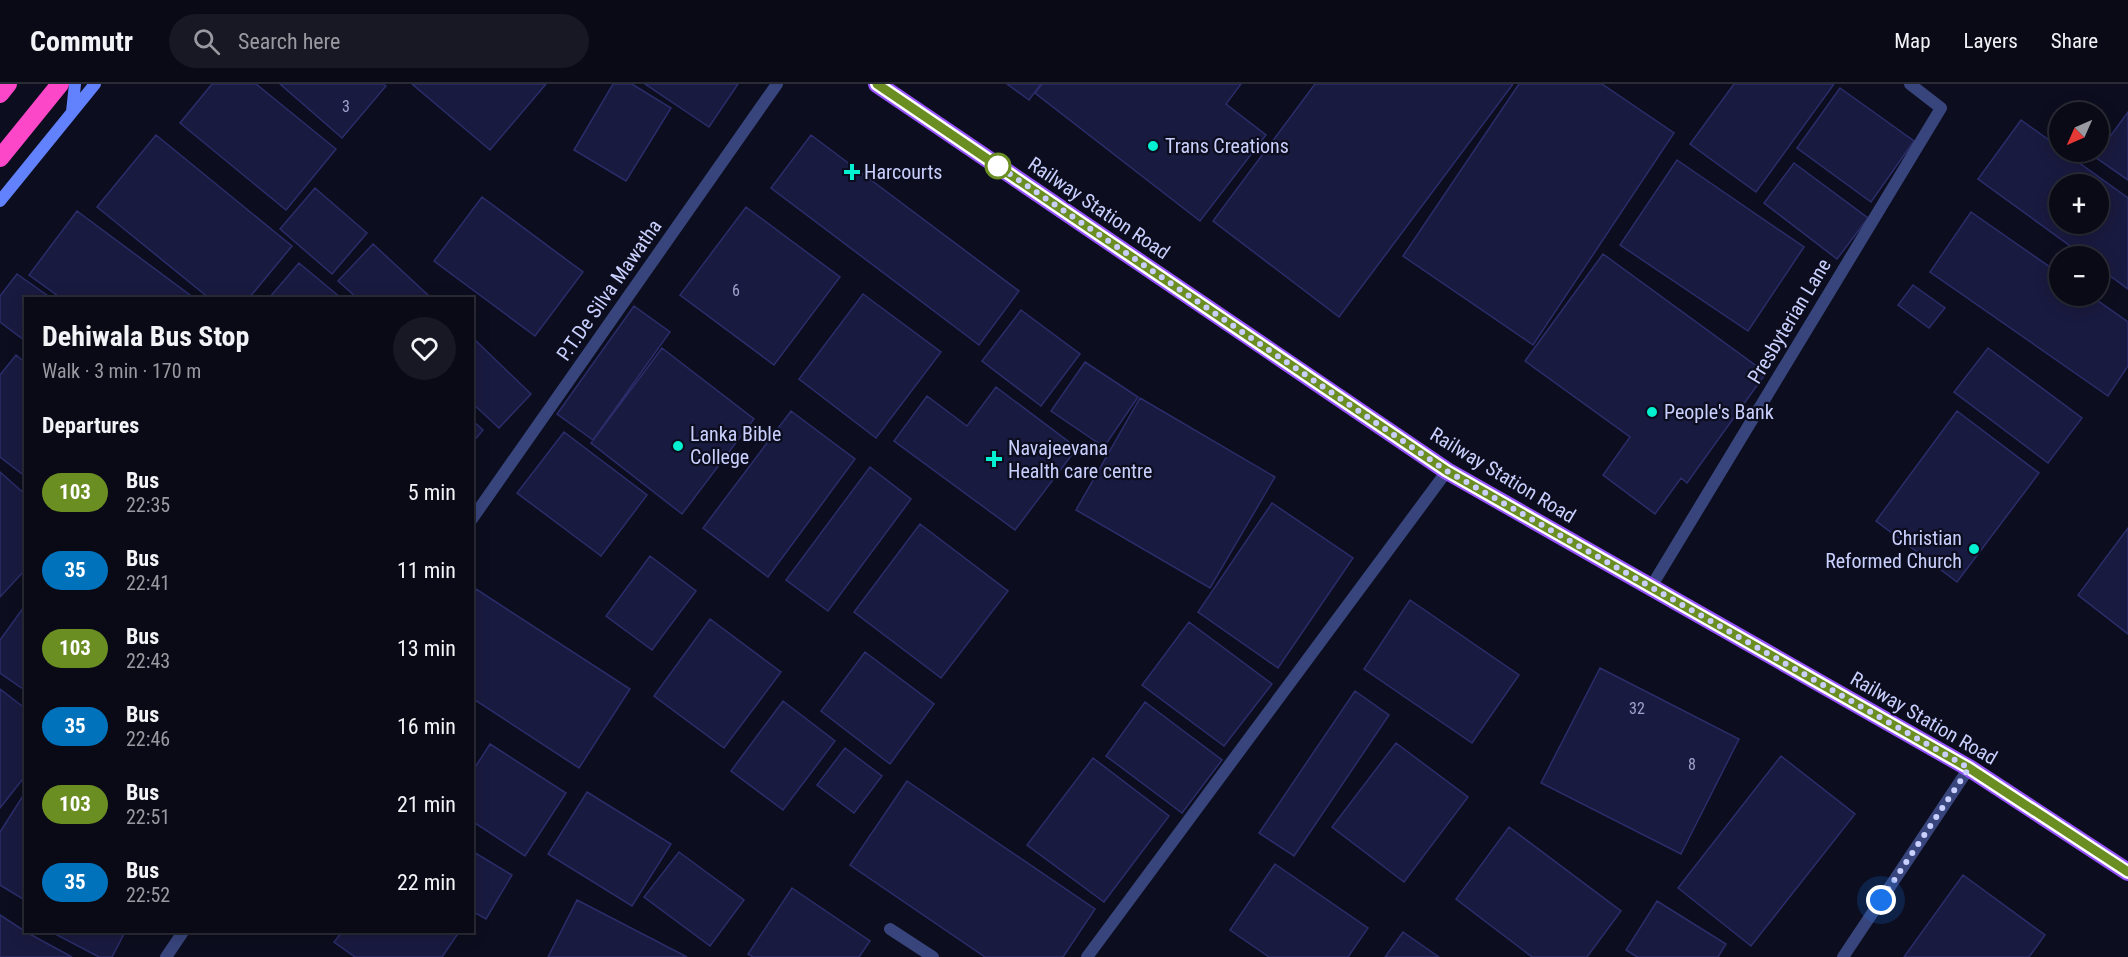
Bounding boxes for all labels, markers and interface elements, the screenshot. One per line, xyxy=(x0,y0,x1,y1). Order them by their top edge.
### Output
search box xyxy=(169,14,589,68)
text: Commutr xyxy=(30,25,133,58)
icon: search xyxy=(190,25,223,58)
text: Search here xyxy=(238,29,340,54)
text: Map xyxy=(1894,29,1931,53)
text: Layers xyxy=(1964,29,2018,53)
text: Share xyxy=(2051,29,2098,53)
house number: 3 xyxy=(342,97,350,116)
north arrow xyxy=(2049,102,2109,162)
map controls xyxy=(2049,102,2109,306)
place label: Trans Creations xyxy=(1165,134,1289,158)
marker: Trans Creations xyxy=(1146,139,1160,153)
street label: Railway Station Road xyxy=(1024,152,1174,264)
unlabelled marker xyxy=(985,153,1011,179)
place label: Harcourts xyxy=(864,160,942,184)
marker: Harcourts xyxy=(845,165,859,179)
button: + xyxy=(2049,174,2109,234)
street label: P.T.De Silva Mawatha xyxy=(551,215,667,365)
button: − xyxy=(2049,246,2109,306)
street label: Presbyterian Lane xyxy=(1742,254,1836,388)
house number: 6 xyxy=(732,281,740,300)
button: heart xyxy=(393,317,456,380)
text: Dehiwala Bus Stop xyxy=(42,320,249,353)
text: Walk · 3 min · 170 m xyxy=(42,359,201,383)
place label: People's Bank xyxy=(1664,400,1774,424)
marker: People's Bank xyxy=(1645,405,1659,419)
text: Departures xyxy=(42,413,139,438)
place label: Lanka Bible College xyxy=(690,422,781,469)
street label: Railway Station Road xyxy=(1426,422,1580,528)
place label: Navajeevana Health care centre xyxy=(1008,436,1152,483)
marker: Lanka Bible College xyxy=(671,439,685,453)
marker: Navajeevana Health care centre xyxy=(985,450,1003,468)
text: Bus xyxy=(126,468,159,493)
text: 103 xyxy=(59,480,91,504)
text: 5 min xyxy=(408,480,456,505)
text: 22:35 xyxy=(126,493,170,517)
place label: Christian Reformed Church xyxy=(1825,526,1962,573)
marker: Christian Reformed Church xyxy=(1967,542,1981,556)
text: Bus xyxy=(126,546,159,571)
text: 35 xyxy=(64,558,86,582)
text: 11 min xyxy=(397,558,456,583)
text: 22:41 xyxy=(126,571,170,595)
text: Bus xyxy=(126,624,159,649)
text: 103 xyxy=(59,636,91,660)
text: 13 min xyxy=(397,636,456,661)
text: 22:43 xyxy=(126,649,170,673)
street label: Railway Station Road xyxy=(1846,666,2002,770)
house number: 32 xyxy=(1629,699,1645,718)
text: Bus xyxy=(126,702,159,727)
text: 35 xyxy=(64,714,86,738)
text: 16 min xyxy=(397,714,456,739)
text: 22:46 xyxy=(126,727,170,751)
house number: 8 xyxy=(1688,755,1696,774)
text: Bus xyxy=(126,780,159,805)
text: 103 xyxy=(59,792,91,816)
text: 21 min xyxy=(397,792,456,817)
text: 22:51 xyxy=(126,805,170,829)
text: Bus xyxy=(126,858,159,883)
text: 35 xyxy=(64,870,86,894)
text: 22 min xyxy=(397,870,456,895)
text: 22:52 xyxy=(126,883,170,907)
your location xyxy=(1866,885,1896,915)

